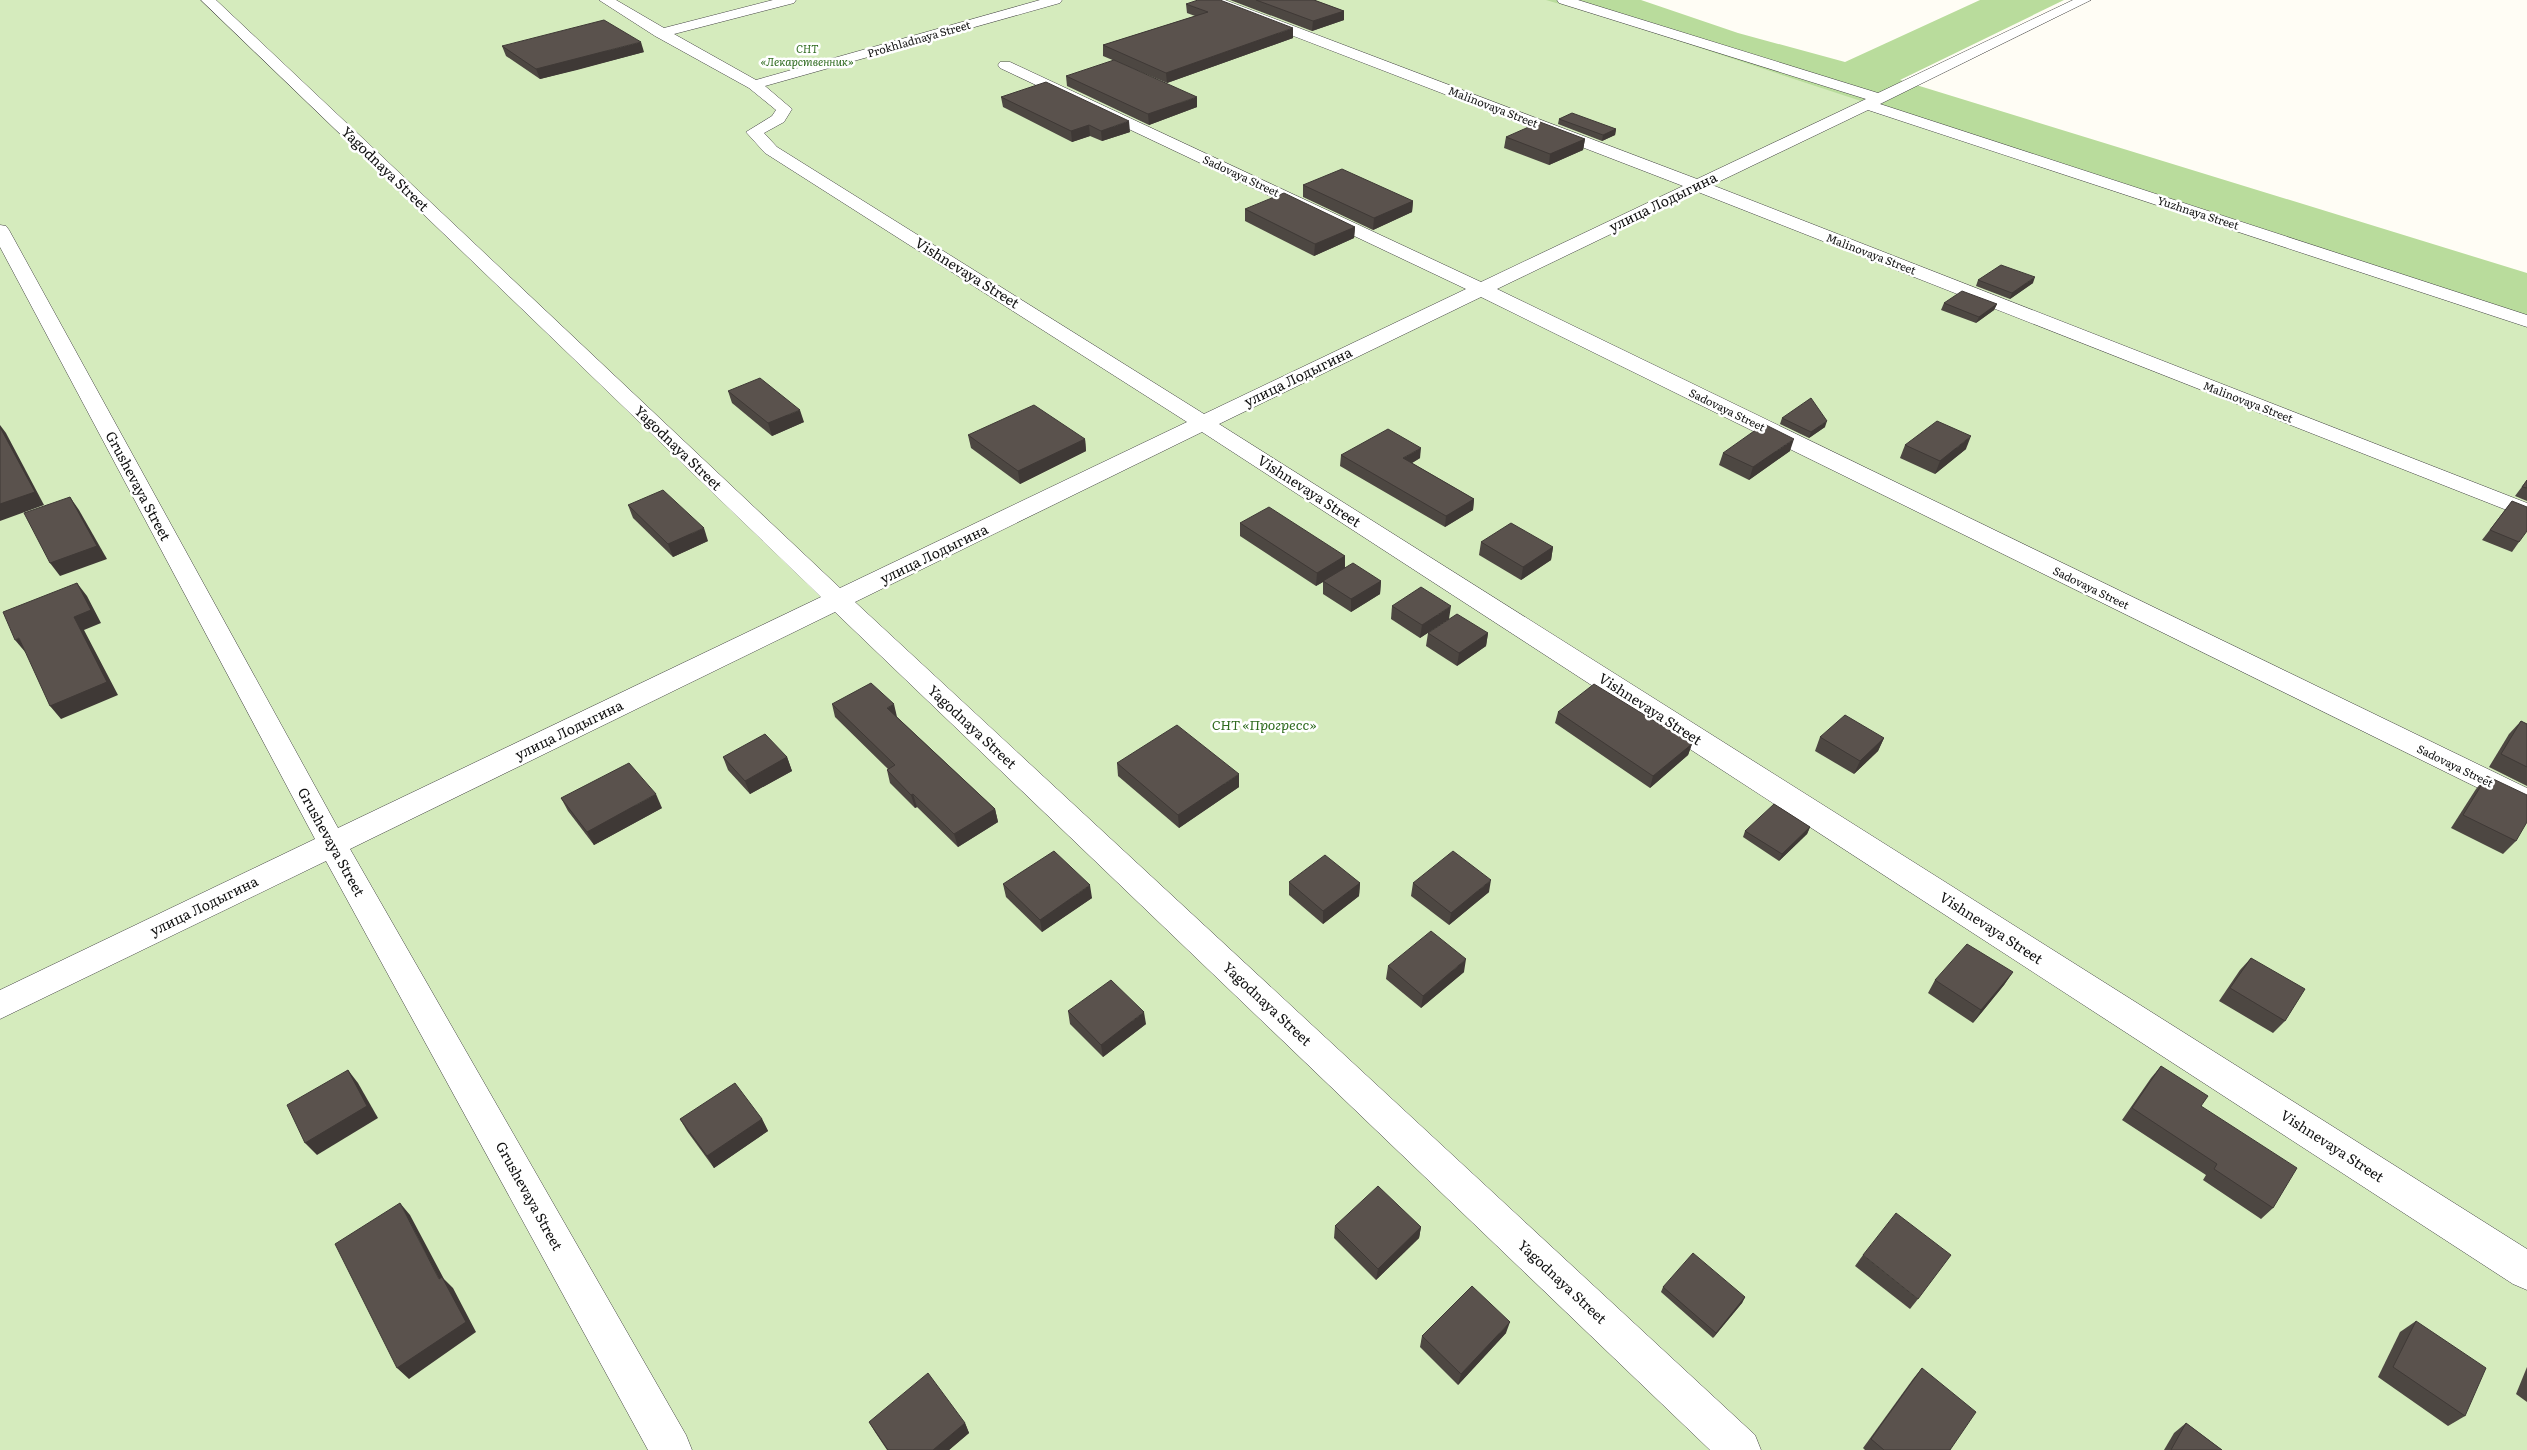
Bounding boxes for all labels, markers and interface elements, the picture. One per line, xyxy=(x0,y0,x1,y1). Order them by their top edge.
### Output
street label: Prokhladnaya Street xyxy=(865,16,973,60)
park label: СНТ «Лекарственник» xyxy=(761,40,854,69)
street label: Malinovaya Street xyxy=(1446,82,1541,131)
street label: Yagodnaya Street xyxy=(337,121,434,216)
street label: Sadovaya Street xyxy=(1201,150,1283,200)
street label: улица Лодыгина xyxy=(1605,166,1720,236)
street label: Yuzhnaya Street xyxy=(2155,191,2242,233)
street label: Malinovaya Street xyxy=(1824,229,1919,278)
street label: Vishnevaya Street xyxy=(912,232,1024,313)
street label: улица Лодыгина xyxy=(1240,341,1355,411)
street label: Malinovaya Street xyxy=(2201,377,2296,426)
street label: Sadovaya Street xyxy=(1687,384,1769,435)
street label: Yagodnaya Street xyxy=(630,400,727,495)
street label: Grushevaya Street xyxy=(101,427,176,544)
street label: Vishnevaya Street xyxy=(1254,449,1365,531)
street label: улица Лодыгина xyxy=(876,518,991,588)
street label: Sadovaya Street xyxy=(2051,562,2133,613)
street label: Vishnevaya Street xyxy=(1595,667,1706,749)
street label: Yagodnaya Street xyxy=(924,680,1022,773)
street label: улица Лодыгина xyxy=(511,694,626,764)
park label: СНТ «Прогресс» xyxy=(1212,714,1316,734)
street label: Sadovaya Street xyxy=(2415,740,2497,791)
street label: Grushevaya Street xyxy=(294,783,370,900)
street label: улица Лодыгина xyxy=(146,870,261,940)
street label: Vishnevaya Street xyxy=(1936,886,2047,968)
street label: Yagodnaya Street xyxy=(1219,957,1317,1050)
street label: Vishnevaya Street xyxy=(2277,1104,2388,1186)
street label: Grushevaya Street xyxy=(492,1137,568,1254)
street label: Yagodnaya Street xyxy=(1514,1235,1612,1328)

